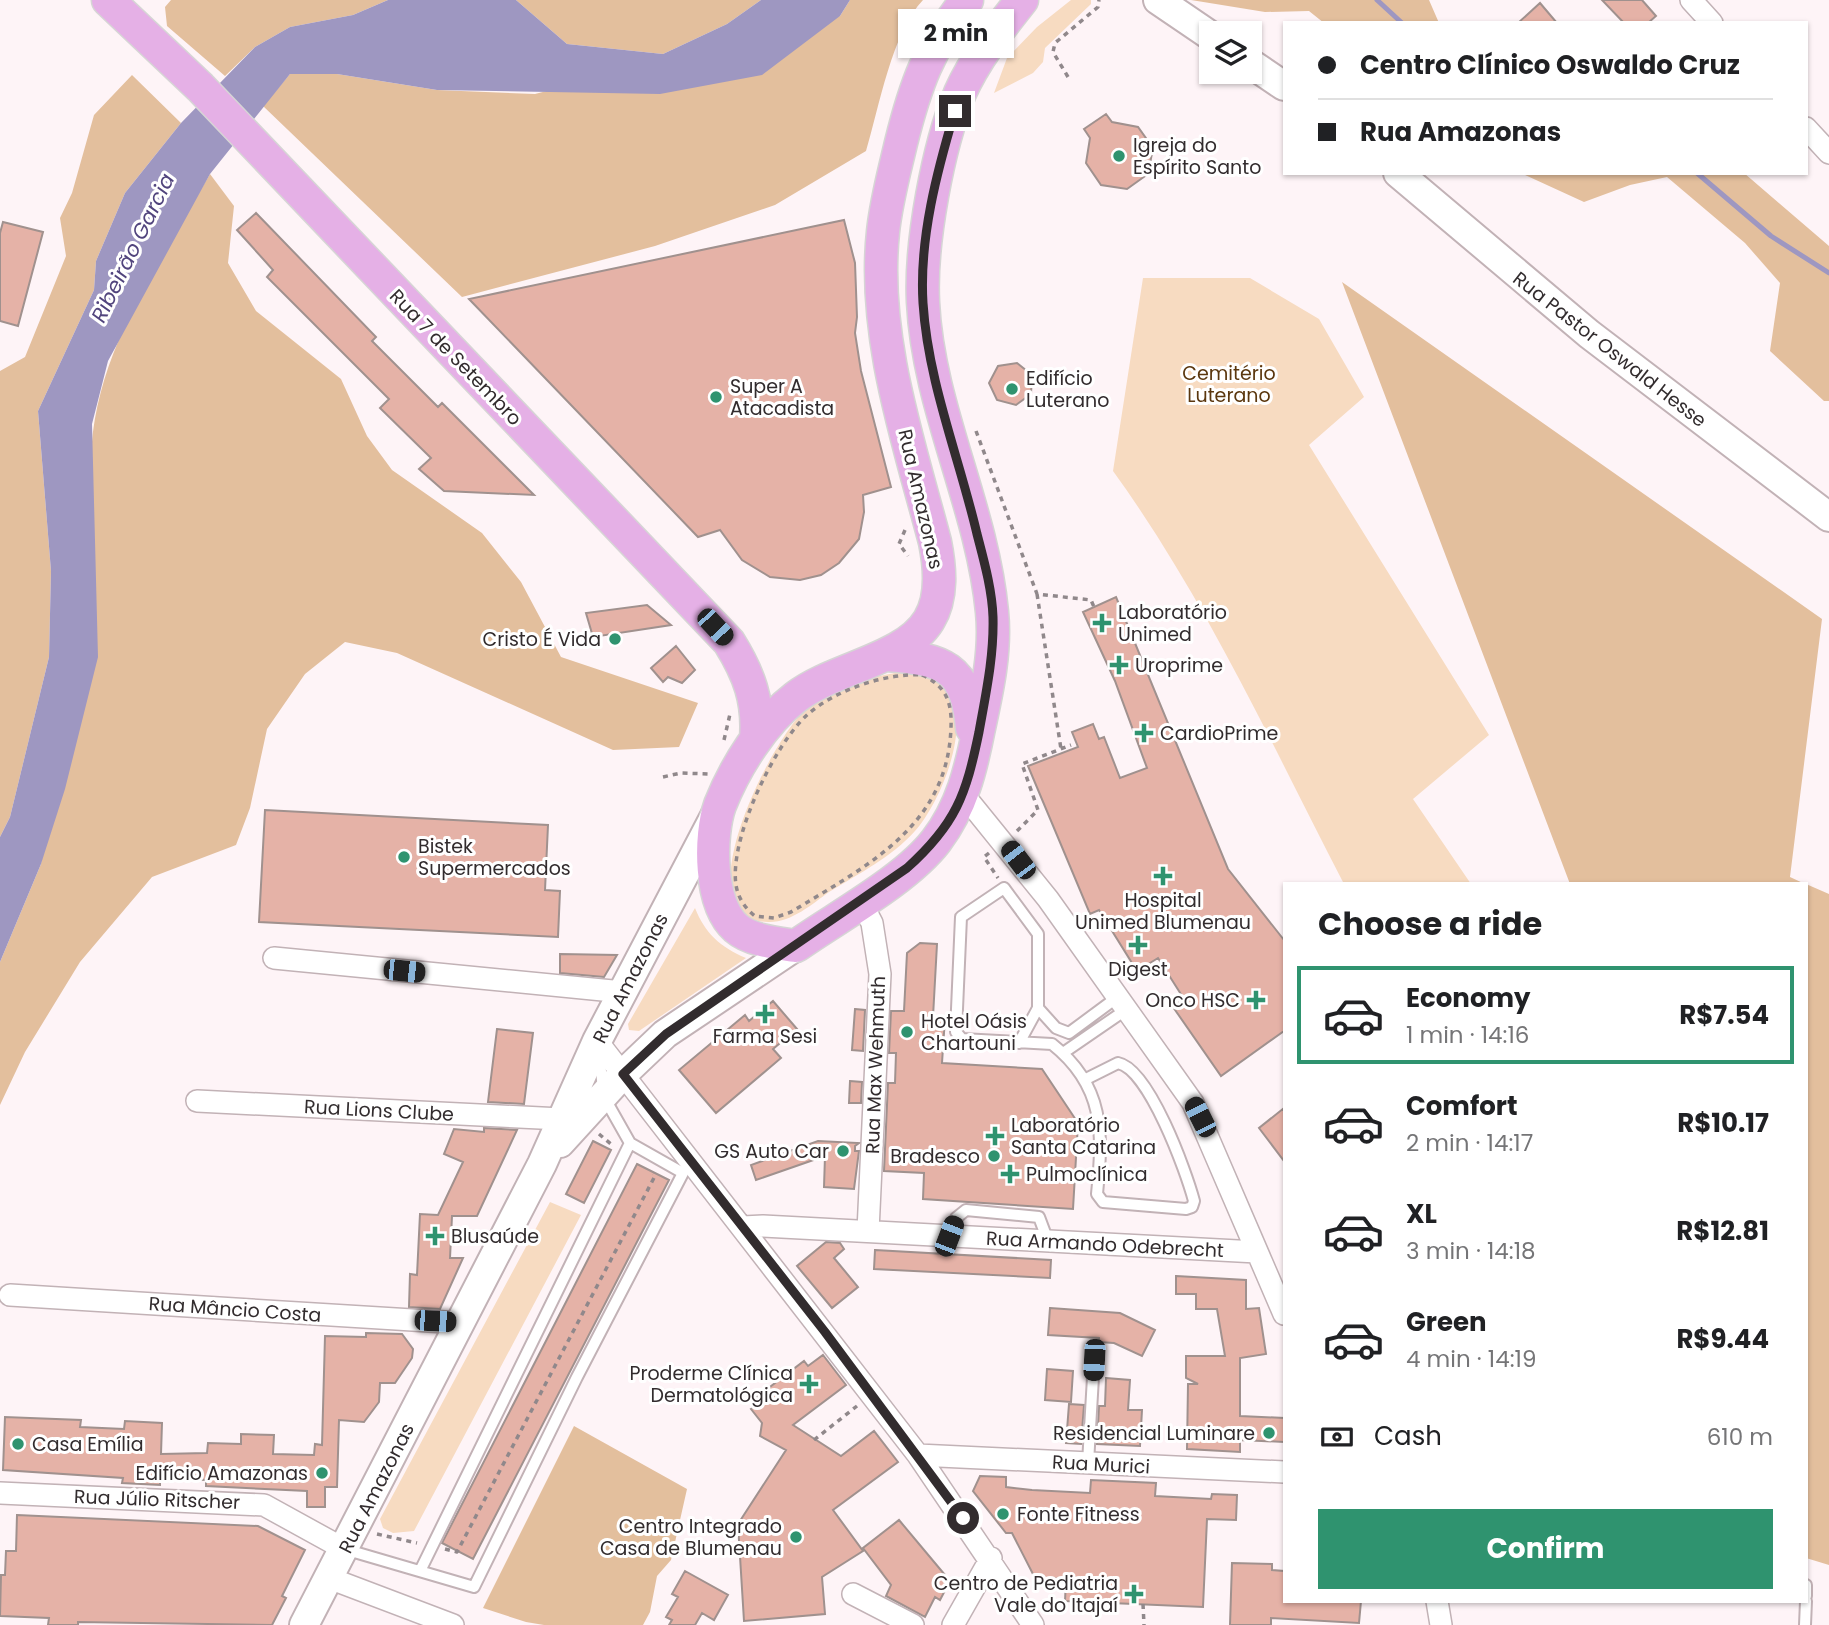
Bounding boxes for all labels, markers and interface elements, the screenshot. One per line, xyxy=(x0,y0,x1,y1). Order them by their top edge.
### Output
callout: 2 min xyxy=(897,10,1013,58)
text: 2 min xyxy=(924,17,988,49)
map controls xyxy=(1199,21,1262,84)
button: layers xyxy=(1199,21,1262,84)
text: Centro Clínico Oswaldo Cruz xyxy=(1360,47,1740,83)
route end xyxy=(939,95,971,127)
text: Rua Amazonas xyxy=(1360,114,1561,150)
place label: Igreja do Espírito Santo xyxy=(1133,132,1261,181)
marker: Igreja do Espírito Santo xyxy=(1111,148,1127,164)
water label: Ribeirão Garcia xyxy=(84,168,181,327)
street label: Rua Pastor Oswald Hesse xyxy=(1507,265,1712,434)
street label: Rua 7 de Setembro xyxy=(383,283,528,431)
park label: Cemitério Luterano xyxy=(1182,360,1276,409)
place label: Edifício Luterano xyxy=(1026,365,1109,414)
place label: Super A Atacadista xyxy=(730,373,834,422)
marker: Edifício Luterano xyxy=(1004,381,1020,397)
marker: Super A Atacadista xyxy=(708,389,724,405)
street label: Rua Amazonas xyxy=(891,427,950,572)
place label: Laboratório Unimed xyxy=(1118,599,1227,648)
car xyxy=(693,604,738,650)
marker: Laboratório Unimed xyxy=(1092,613,1112,633)
place label: Cristo É Vida xyxy=(482,626,601,653)
marker: Cristo É Vida xyxy=(607,631,623,647)
place label: Uroprime xyxy=(1135,652,1223,679)
marker: Uroprime xyxy=(1109,655,1129,675)
place label: CardioPrime xyxy=(1160,720,1278,747)
marker: CardioPrime xyxy=(1134,723,1154,743)
place label: Bistek Supermercados xyxy=(418,833,571,882)
car xyxy=(997,837,1040,883)
marker: Bistek Supermercados xyxy=(396,849,412,865)
marker: Hospital Unimed Blumenau xyxy=(1153,866,1173,886)
place label: Hospital Unimed Blumenau xyxy=(1075,887,1251,936)
text: Choose a ride xyxy=(1318,901,1542,946)
street label: Rua Amazonas xyxy=(586,909,675,1048)
marker: Digest xyxy=(1128,935,1148,955)
place label: Digest xyxy=(1108,956,1168,983)
car xyxy=(383,958,426,984)
street label: Rua Max Wehmuth xyxy=(859,975,892,1155)
text: Economy xyxy=(1406,980,1530,1016)
icon: car xyxy=(1322,984,1385,1047)
place label: Onco HSC xyxy=(1145,987,1240,1014)
marker: Onco HSC xyxy=(1246,990,1266,1010)
text: R$7.54 xyxy=(1679,997,1769,1033)
marker: Farma Sesi xyxy=(757,1006,773,1022)
place label: Hotel Oásis Chartouni xyxy=(921,1008,1027,1057)
text: 1 min · 14:16 xyxy=(1406,1019,1529,1051)
place label: Farma Sesi xyxy=(713,1023,817,1050)
marker: Hotel Oásis Chartouni xyxy=(899,1024,915,1040)
text: Comfort xyxy=(1406,1088,1518,1124)
icon: car xyxy=(1322,1092,1385,1155)
street label: Rua Lions Clube xyxy=(303,1093,455,1128)
car xyxy=(1182,1094,1219,1140)
text: R$10.17 xyxy=(1677,1105,1769,1141)
place label: Laboratório Santa Catarina xyxy=(1011,1112,1156,1161)
marker: Laboratório Santa Catarina xyxy=(985,1126,1005,1146)
text: 2 min · 14:17 xyxy=(1406,1127,1533,1159)
place label: GS Auto Car xyxy=(714,1138,829,1165)
marker: GS Auto Car xyxy=(835,1143,851,1159)
place label: Bradesco xyxy=(890,1143,980,1170)
marker: Bradesco xyxy=(986,1148,1002,1164)
place label: Pulmoclínica xyxy=(1026,1161,1148,1188)
marker: Pulmoclínica xyxy=(1000,1164,1020,1184)
text: XL xyxy=(1406,1196,1437,1232)
icon: car xyxy=(1322,1200,1385,1263)
car xyxy=(932,1213,967,1259)
text: R$12.81 xyxy=(1676,1213,1769,1249)
place label: Blusaúde xyxy=(451,1223,539,1250)
street label: Rua Armando Odebrecht xyxy=(985,1225,1225,1264)
marker: Blusaúde xyxy=(425,1226,445,1246)
text: 3 min · 14:18 xyxy=(1406,1235,1536,1267)
street label: Rua Mâncio Costa xyxy=(148,1290,322,1329)
text: Green xyxy=(1406,1304,1487,1340)
icon: car xyxy=(1322,1308,1385,1371)
car xyxy=(414,1309,457,1333)
text: R$9.44 xyxy=(1676,1321,1769,1357)
car xyxy=(1083,1338,1106,1382)
text: 4 min · 14:19 xyxy=(1406,1343,1536,1375)
place label: Proderme Clínica Dermatológica xyxy=(629,1360,793,1409)
marker: Proderme Clínica Dermatológica xyxy=(799,1374,819,1394)
icon: cash xyxy=(1318,1418,1356,1456)
text: Cash xyxy=(1374,1418,1442,1454)
street label: Rua Amazonas xyxy=(332,1419,421,1558)
place label: Residencial Luminare xyxy=(1053,1420,1255,1447)
text: 610 m xyxy=(1707,1421,1773,1453)
marker: Residencial Luminare xyxy=(1261,1425,1277,1441)
place label: Casa Emília xyxy=(32,1431,144,1458)
marker: Casa Emília xyxy=(10,1436,26,1452)
street label: Rua Murici xyxy=(1051,1448,1151,1481)
place label: Edifício Amazonas xyxy=(135,1460,308,1487)
marker: Edifício Amazonas xyxy=(314,1465,330,1481)
street label: Rua Júlio Ritscher xyxy=(74,1483,240,1516)
place label: Fonte Fitness xyxy=(1017,1501,1140,1528)
route start xyxy=(947,1502,979,1534)
marker: Fonte Fitness xyxy=(995,1506,1011,1522)
button: Confirm xyxy=(1318,1509,1773,1589)
place label: Centro Integrado Casa de Blumenau xyxy=(600,1513,782,1562)
marker: Centro Integrado Casa de Blumenau xyxy=(788,1529,804,1545)
place label: Centro de Pediatria Vale do Itajaí xyxy=(934,1570,1118,1619)
marker: Centro de Pediatria Vale do Itajaí xyxy=(1124,1584,1144,1604)

